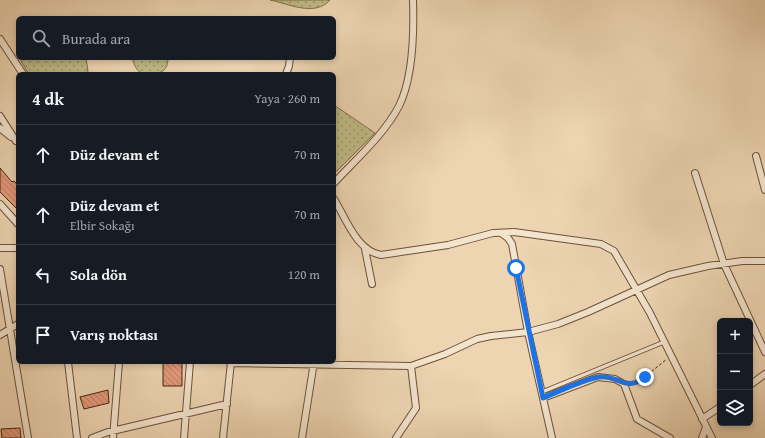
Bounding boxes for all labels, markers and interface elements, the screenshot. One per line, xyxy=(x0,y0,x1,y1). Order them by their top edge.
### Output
search box xyxy=(16,16,336,60)
icon: search xyxy=(30,27,52,49)
text: Burada ara xyxy=(62,28,130,49)
text: 4 dk xyxy=(32,86,64,111)
text: Yaya · 260 m xyxy=(254,89,320,108)
icon: ahead xyxy=(32,144,54,166)
text: Düz devam et xyxy=(70,144,159,165)
text: 70 m xyxy=(294,145,320,164)
text: Düz devam et xyxy=(70,195,159,216)
icon: ahead xyxy=(32,204,54,226)
text: 70 m xyxy=(294,205,320,224)
text: Elbir Sokağı xyxy=(70,216,135,235)
route start xyxy=(507,259,525,277)
icon: left xyxy=(32,264,54,286)
text: Sola dön xyxy=(70,264,127,285)
text: 120 m xyxy=(288,265,320,284)
map controls xyxy=(717,318,753,426)
button: + xyxy=(717,318,753,354)
icon: arrive xyxy=(32,324,54,346)
text: Varış noktası xyxy=(70,324,158,345)
button: − xyxy=(717,354,753,390)
route end xyxy=(636,368,654,386)
button: layers xyxy=(717,390,753,426)

